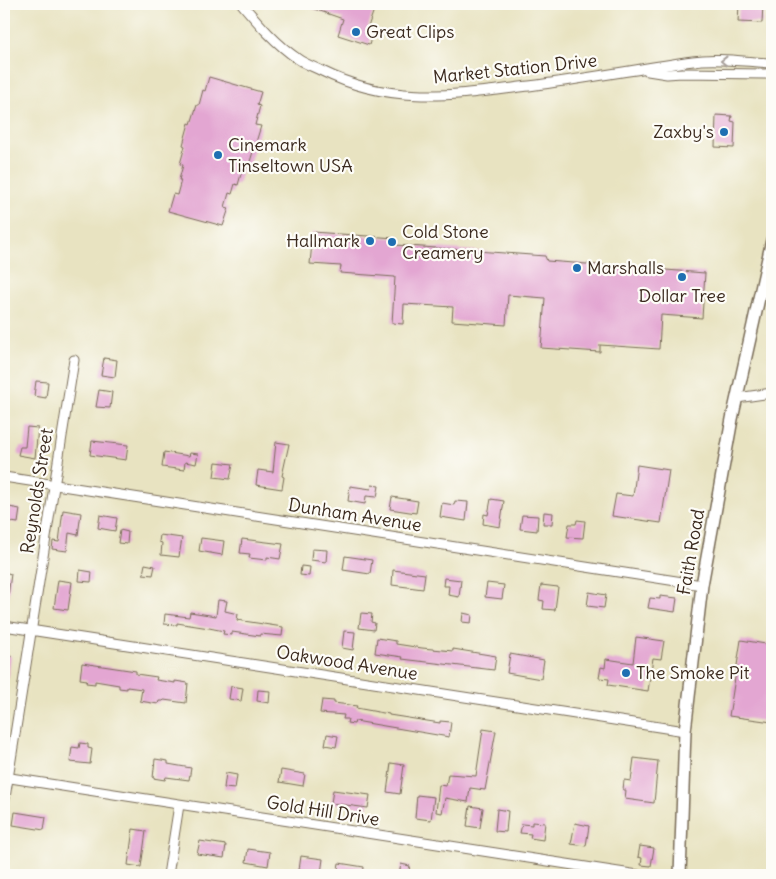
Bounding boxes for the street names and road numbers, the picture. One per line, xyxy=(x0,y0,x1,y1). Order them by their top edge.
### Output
street label: Market Station Drive xyxy=(432,48,598,89)
street label: Reynolds Street xyxy=(15,427,58,555)
street label: Dunham Avenue xyxy=(287,493,423,536)
street label: Faith Road xyxy=(672,507,709,597)
street label: Oakwood Avenue xyxy=(275,640,419,685)
street label: Gold Hill Drive xyxy=(265,790,381,831)

